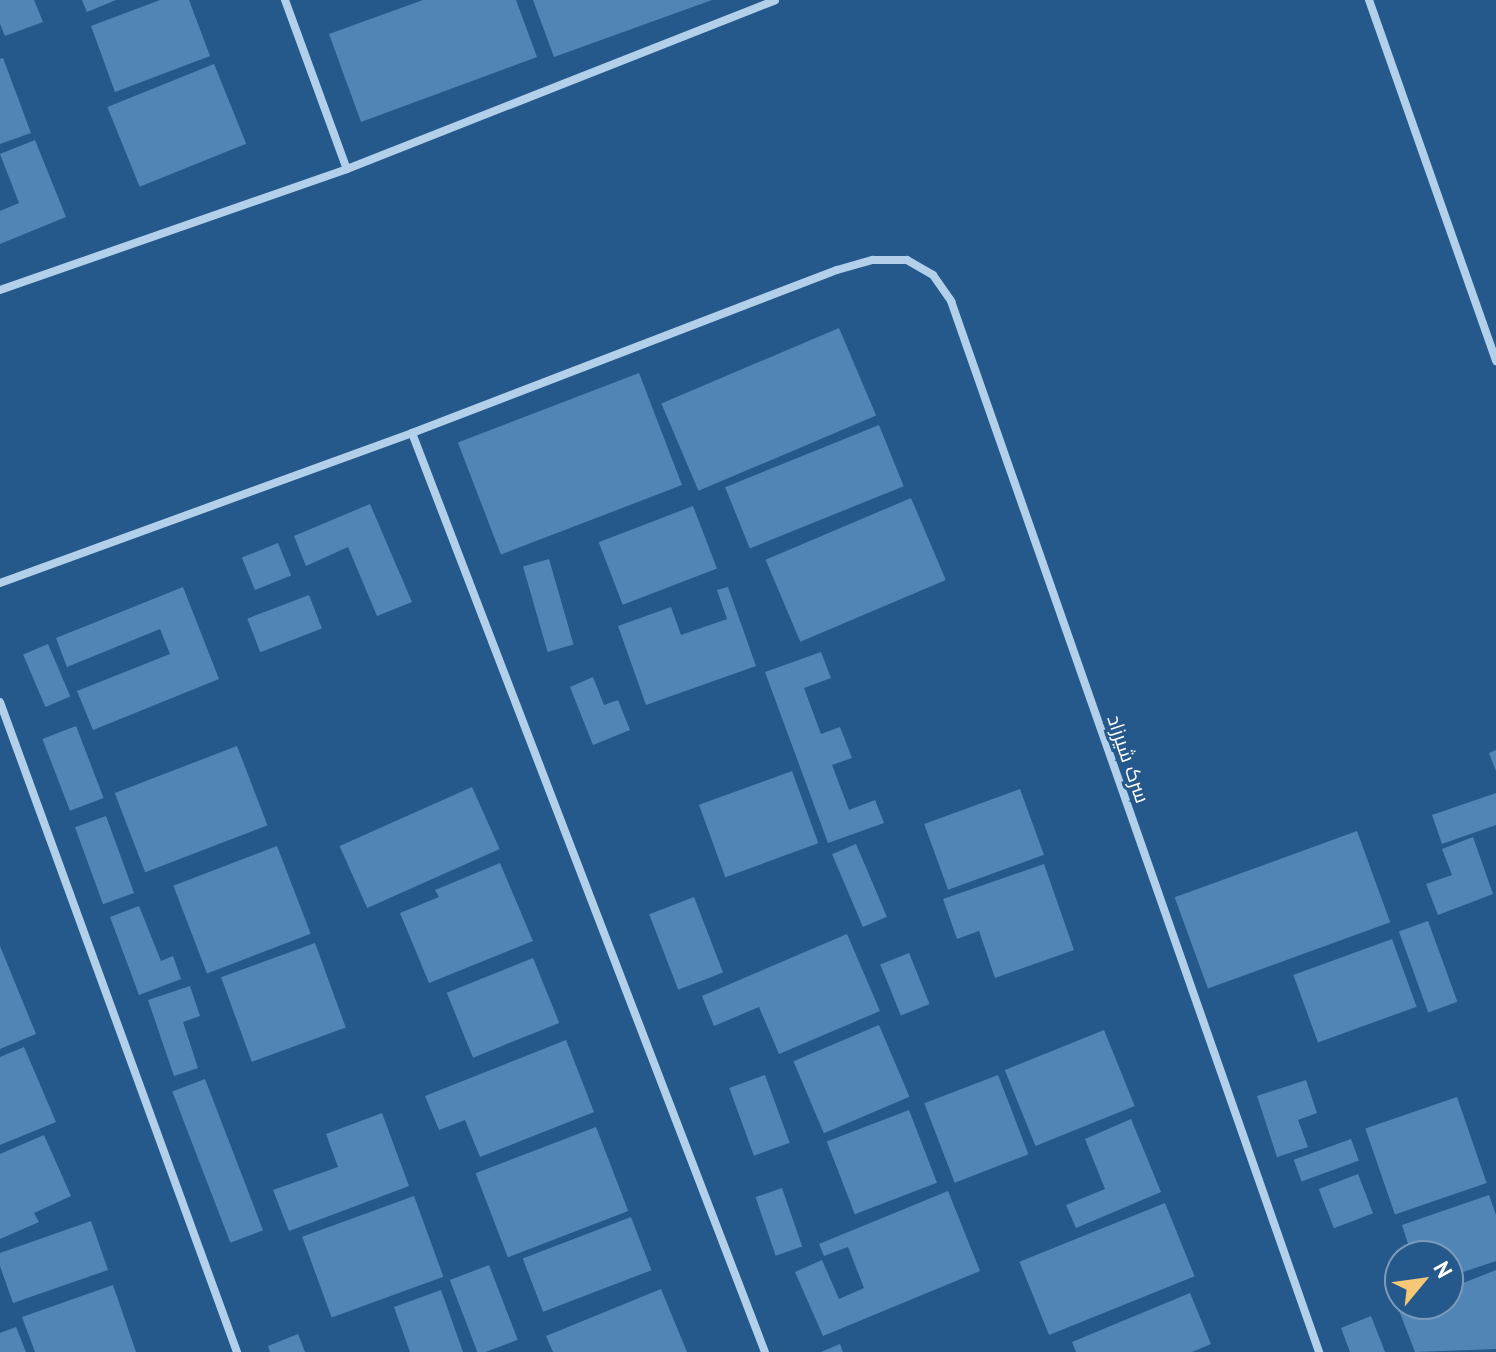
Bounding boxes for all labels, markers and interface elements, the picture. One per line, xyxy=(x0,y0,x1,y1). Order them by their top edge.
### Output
street label: سرک شیرزاد xyxy=(1102,712,1154,806)
north arrow xyxy=(1384,1240,1464,1320)
text: N xyxy=(1427,1256,1459,1282)

